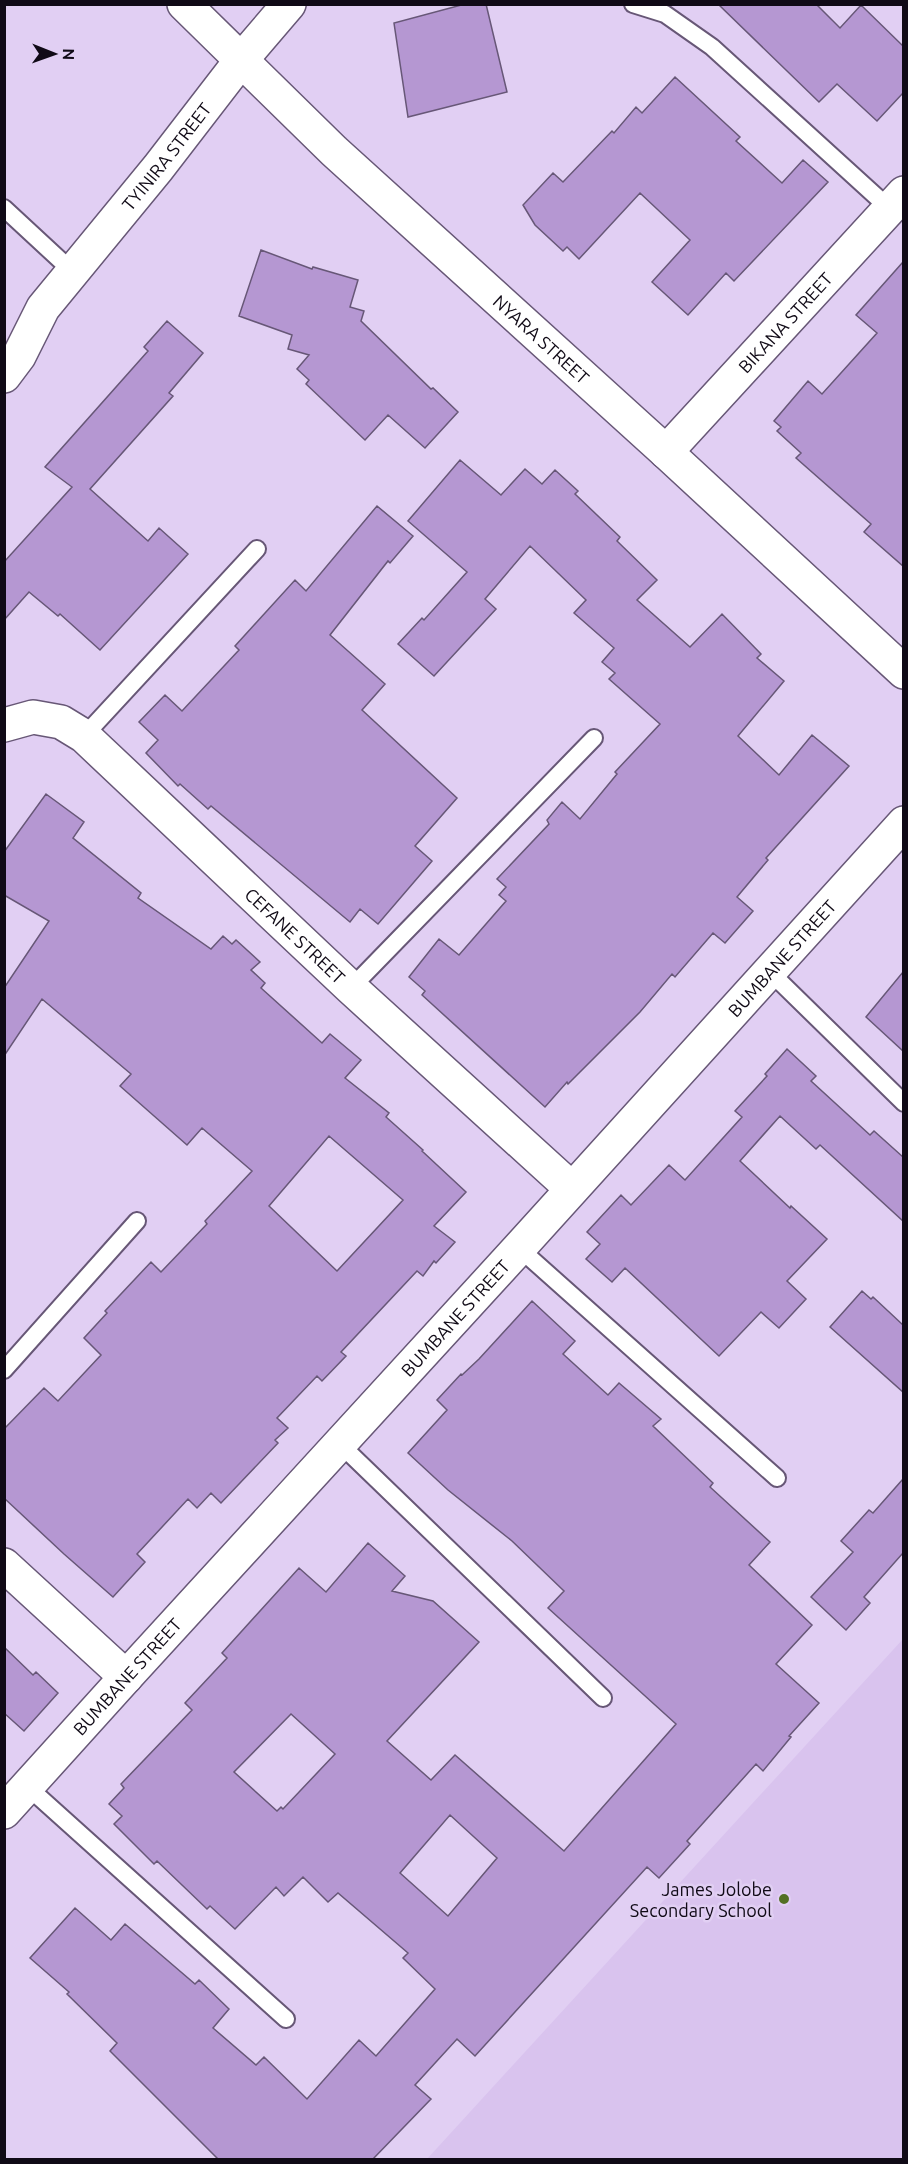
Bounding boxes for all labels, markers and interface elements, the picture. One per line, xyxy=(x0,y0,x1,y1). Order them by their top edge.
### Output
north arrow xyxy=(24,24,84,84)
text: N xyxy=(60,48,78,60)
street label: TYINIRA STREET xyxy=(118,99,215,214)
street label: BIKANA STREET xyxy=(734,268,836,377)
street label: NYARA STREET xyxy=(489,291,593,387)
street label: CEFANE STREET xyxy=(241,884,349,987)
street label: BUMBANE STREET xyxy=(724,896,840,1021)
street label: BUMBANE STREET xyxy=(397,1256,513,1380)
street label: BUMBANE STREET xyxy=(69,1614,185,1739)
place label: James Jolobe Secondary School xyxy=(630,1879,772,1920)
marker: James Jolobe Secondary School xyxy=(777,1892,791,1906)

